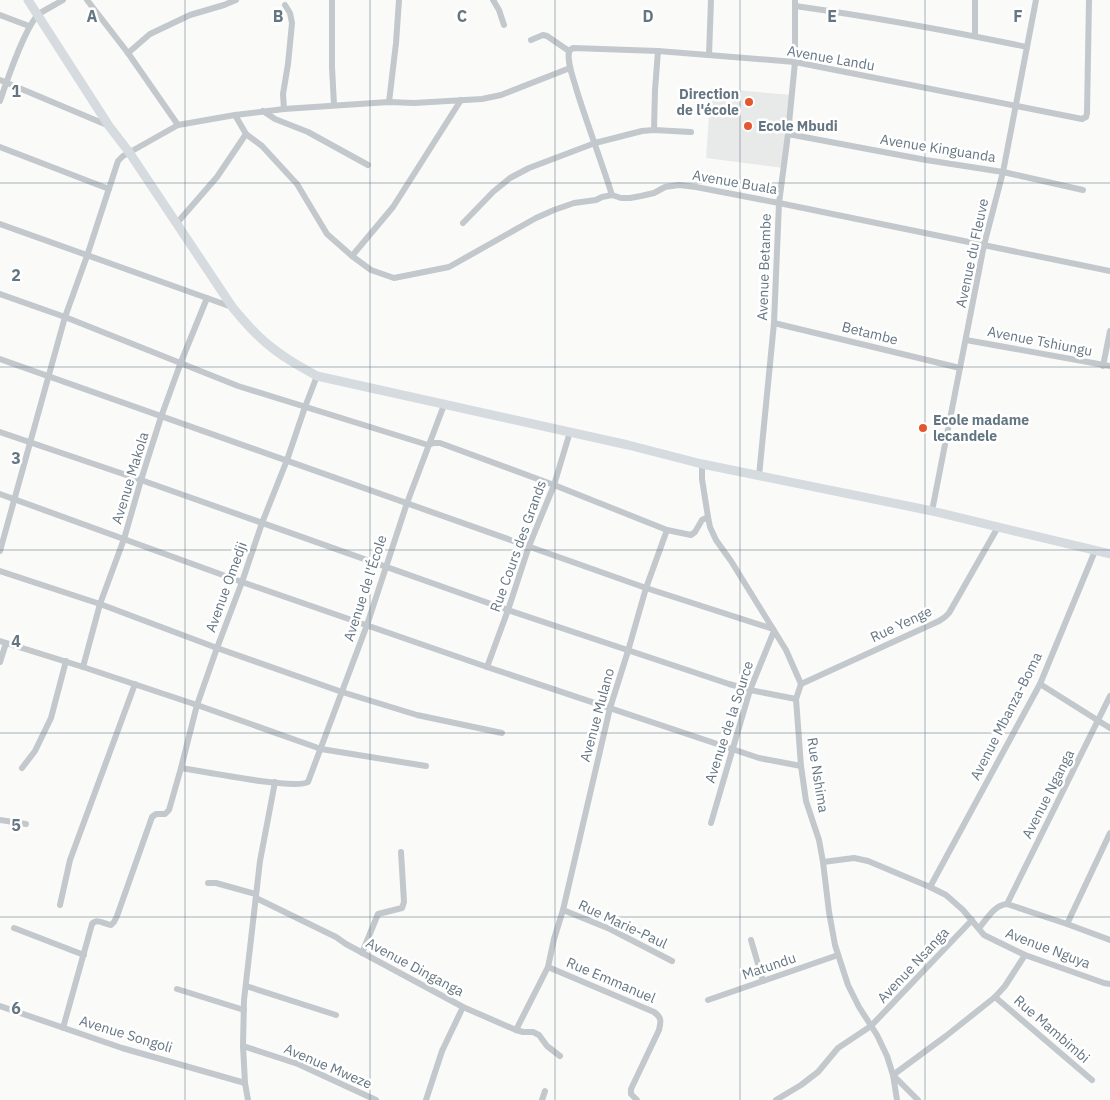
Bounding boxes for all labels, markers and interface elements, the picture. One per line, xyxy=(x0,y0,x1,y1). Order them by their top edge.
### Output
text: A xyxy=(87,6,98,26)
text: B xyxy=(273,6,284,26)
text: C xyxy=(457,6,467,26)
text: D xyxy=(642,6,654,26)
text: E xyxy=(827,6,837,26)
text: F xyxy=(1013,6,1023,26)
street label: Avenue Landu xyxy=(786,41,876,75)
text: 1 xyxy=(11,81,21,101)
place label: Direction de l'école xyxy=(677,85,739,119)
marker: Direction de l'école xyxy=(743,96,755,108)
place label: Ecole Mbudi xyxy=(758,117,838,135)
marker: Ecole Mbudi xyxy=(742,120,754,132)
street label: Avenue Kinguanda xyxy=(879,130,998,166)
street label: Avenue Buala xyxy=(691,166,779,198)
street label: Avenue du Fleuve xyxy=(952,196,992,309)
street label: Avenue Betambe xyxy=(753,213,775,321)
text: 2 xyxy=(11,265,21,285)
street label: Betambe xyxy=(840,317,900,349)
street label: Avenue Tshiungu xyxy=(986,322,1094,360)
place label: Ecole madame lecandele xyxy=(933,411,1029,445)
marker: Ecole madame lecandele xyxy=(917,422,929,434)
street label: Avenue Makola xyxy=(107,429,153,526)
text: 3 xyxy=(11,448,21,468)
street label: Rue Cours des Grands xyxy=(486,478,550,614)
street label: Avenue de l'École xyxy=(338,532,391,643)
street label: Avenue Omedji xyxy=(201,539,251,635)
street label: Rue Yenge xyxy=(867,602,935,646)
text: 4 xyxy=(11,631,21,651)
street label: Avenue Mbanza-Boma xyxy=(966,649,1046,783)
street label: Avenue de la Source xyxy=(701,658,757,785)
street label: Avenue Mulano xyxy=(576,666,618,764)
street label: Rue Nshima xyxy=(803,736,833,814)
street label: Avenue Nganga xyxy=(1018,746,1078,842)
text: 5 xyxy=(11,815,21,835)
street label: Rue Marie-Paul xyxy=(576,895,671,953)
street label: Avenue Nsanga xyxy=(873,923,953,1007)
street label: Avenue Nguya xyxy=(1003,924,1093,973)
street label: Avenue Dinganga xyxy=(363,934,468,1001)
street label: Matundu xyxy=(740,948,798,984)
street label: Rue Emmanuel xyxy=(564,953,659,1007)
street label: Rue Mambimbi xyxy=(1010,991,1094,1067)
text: 6 xyxy=(11,998,21,1018)
street label: Avenue Songoli xyxy=(77,1011,175,1057)
street label: Avenue Mweze xyxy=(281,1039,375,1093)

